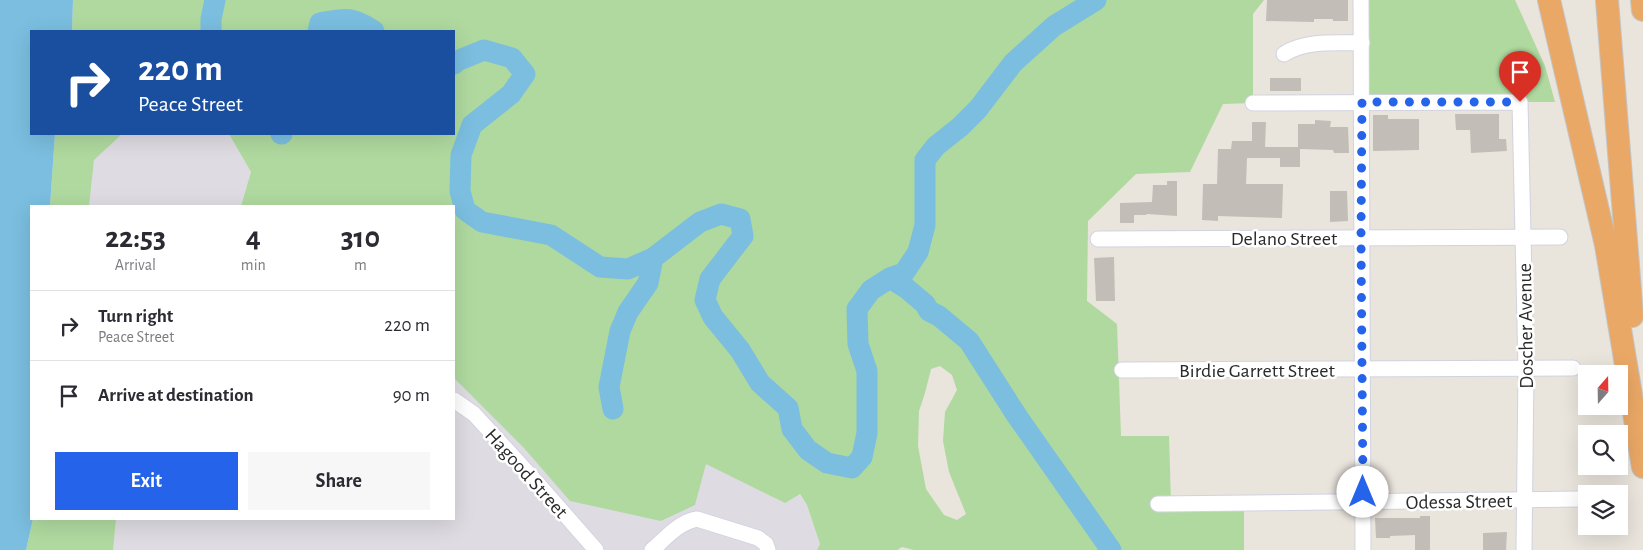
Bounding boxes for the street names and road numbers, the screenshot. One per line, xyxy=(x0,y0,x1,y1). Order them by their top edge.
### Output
street label: Delano Street xyxy=(1231,229,1338,249)
street label: Doscher Avenue xyxy=(1515,263,1537,389)
street label: Birdie Garrett Street xyxy=(1179,361,1336,381)
street label: Hagood Street xyxy=(481,425,572,523)
street label: Odessa Street xyxy=(1405,491,1513,513)

